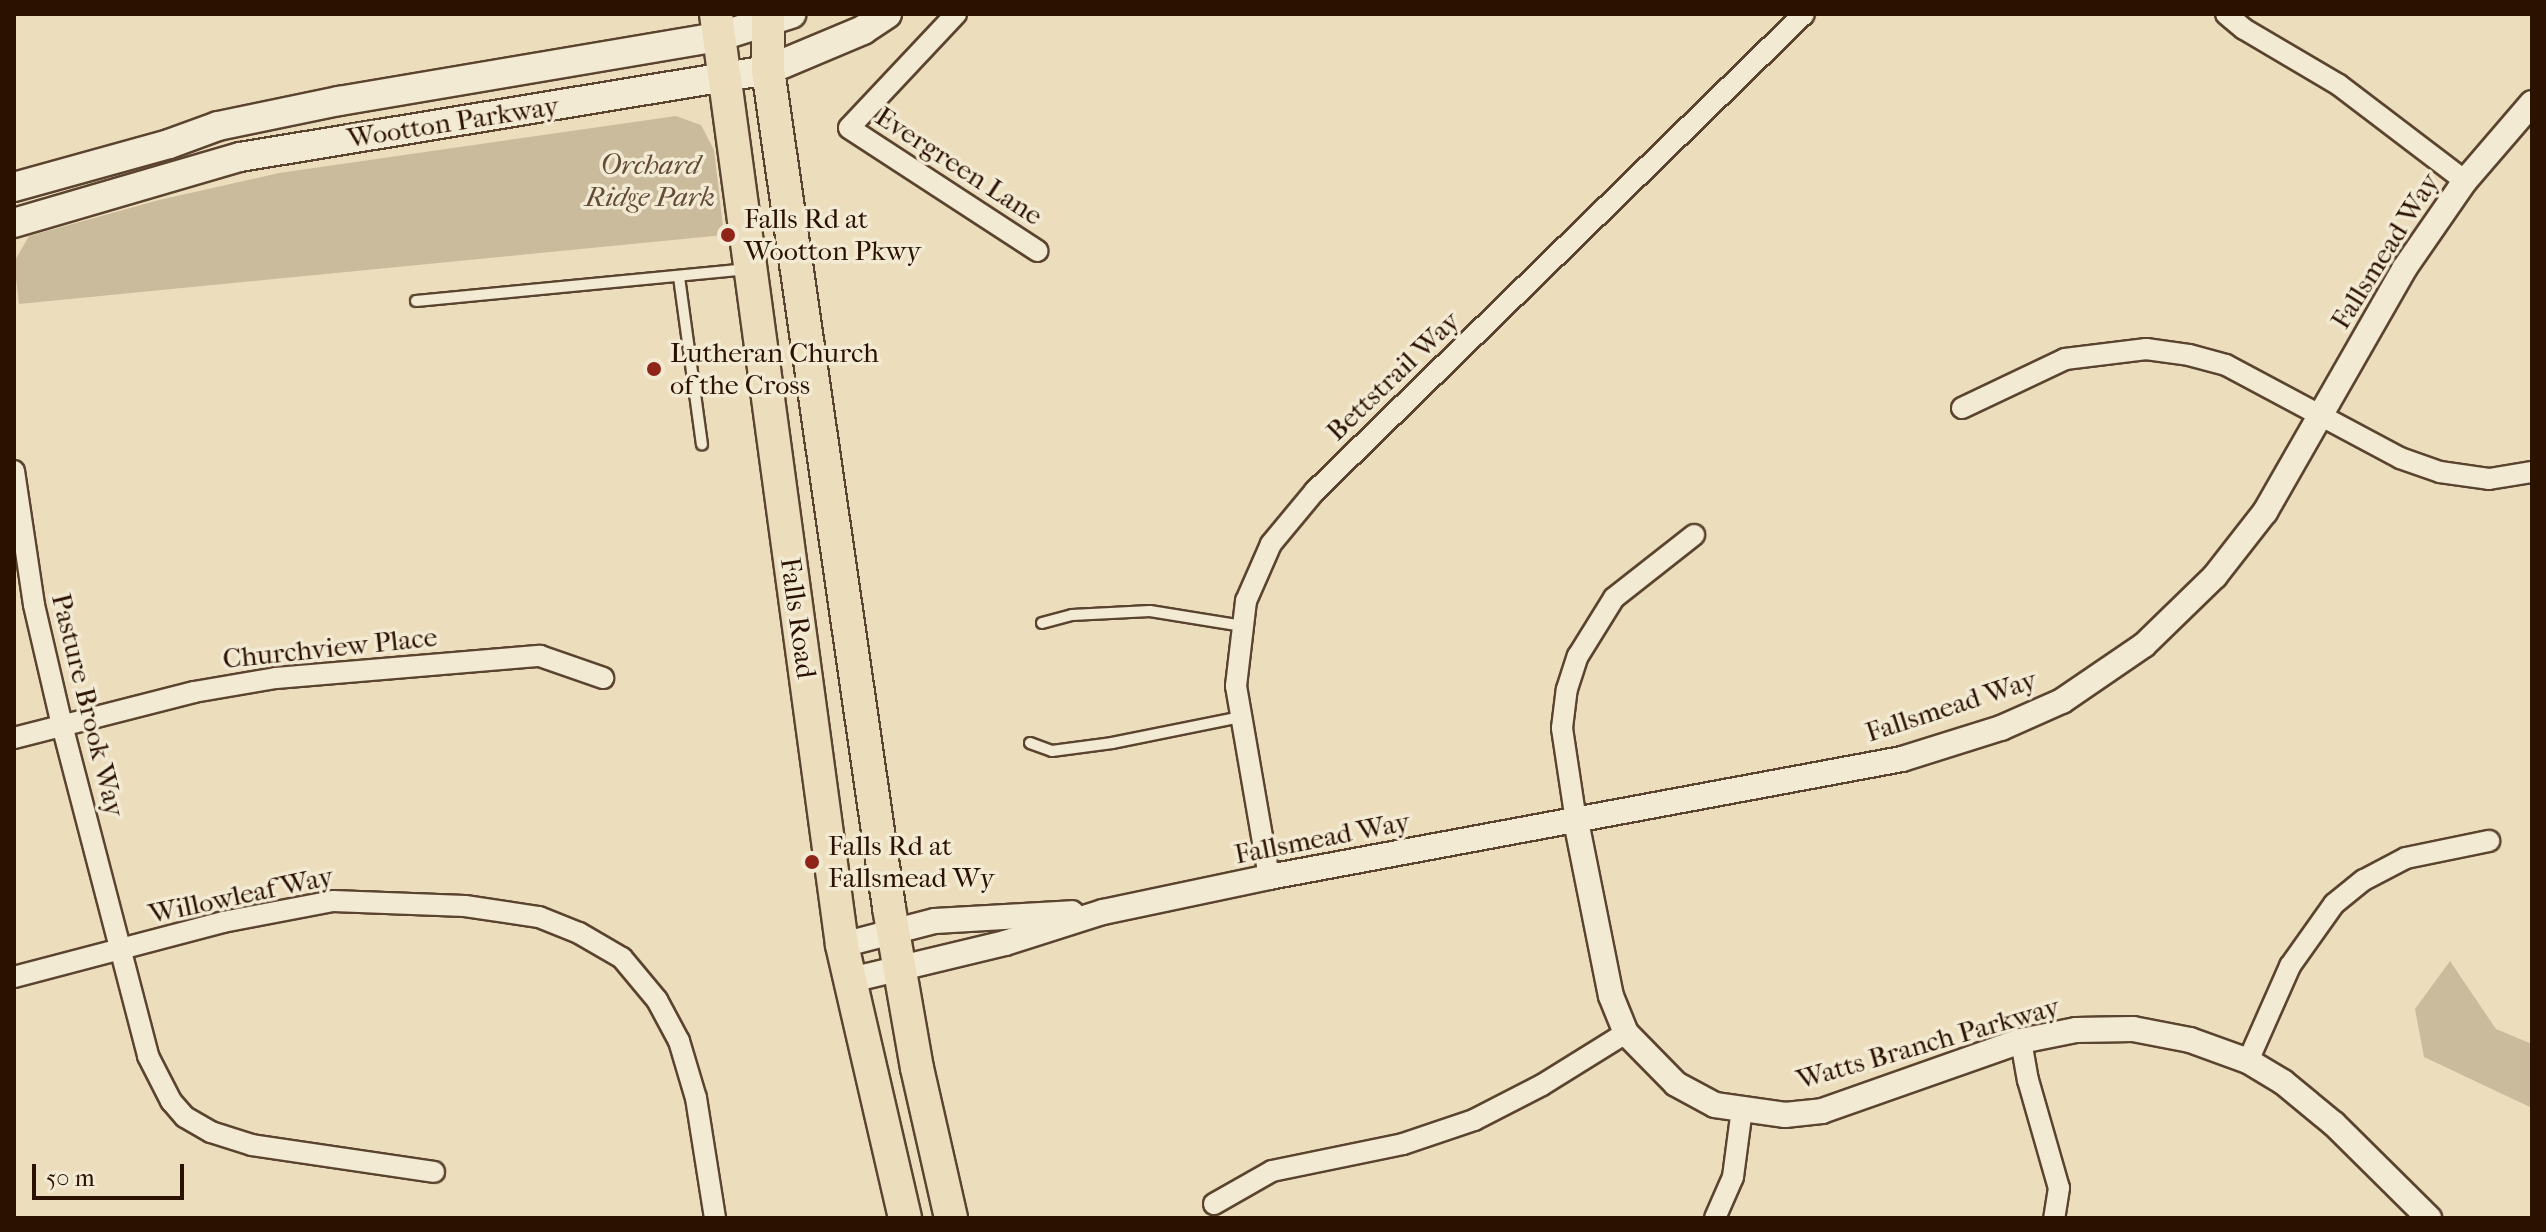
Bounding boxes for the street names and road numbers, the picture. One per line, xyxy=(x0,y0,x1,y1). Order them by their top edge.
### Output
street label: Wootton Parkway xyxy=(345,89,561,155)
street label: Evergreen Lane xyxy=(869,99,1049,233)
street label: Fallsmead Way xyxy=(2324,167,2446,335)
street label: Bettstrail Way xyxy=(1319,304,1467,448)
street label: Falls Road xyxy=(773,555,823,681)
street label: Pasture Brook Way xyxy=(44,590,132,820)
street label: Churchview Place xyxy=(221,620,439,676)
street label: Fallsmead Way xyxy=(1861,663,2041,749)
street label: Fallsmead Way xyxy=(1232,805,1412,871)
street label: Willowleaf Way xyxy=(146,859,336,931)
street label: Watts Branch Parkway xyxy=(1793,989,2063,1097)

